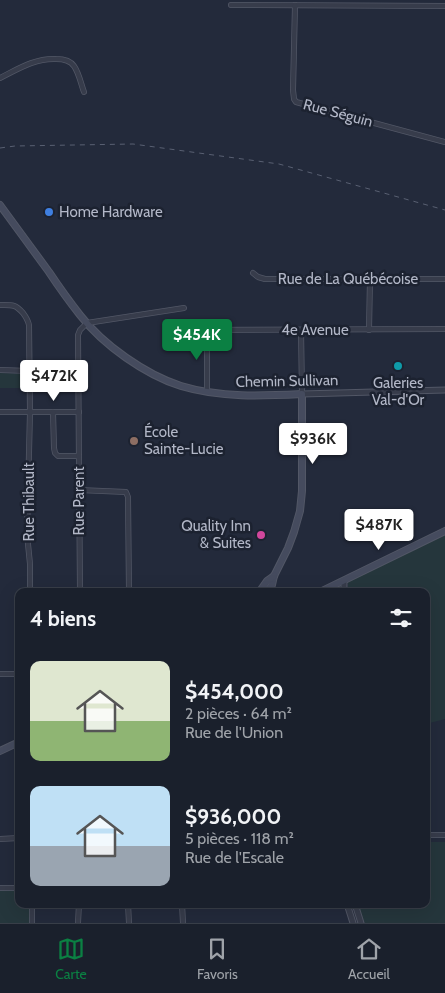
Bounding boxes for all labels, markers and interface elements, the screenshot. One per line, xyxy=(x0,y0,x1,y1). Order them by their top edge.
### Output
street label: Rue Séguin xyxy=(301,95,375,131)
place label: Home Hardware xyxy=(59,203,163,221)
marker: Home Hardware xyxy=(43,206,55,218)
street label: Rue de La Québécoise xyxy=(278,270,418,288)
pin: $454K xyxy=(162,318,232,361)
street label: 4e Avenue xyxy=(281,321,349,339)
text: $454K xyxy=(173,325,221,344)
pin: $472K xyxy=(19,360,89,402)
marker: Galeries Val-d'Or xyxy=(392,360,404,372)
text: $472K xyxy=(31,366,77,385)
street label: Chemin Sullivan xyxy=(235,371,339,391)
place label: Galeries Val-d'Or xyxy=(372,374,425,409)
place label: École Sainte-Lucie xyxy=(144,422,224,458)
pin: $936K xyxy=(278,422,348,465)
text: $936K xyxy=(290,429,336,448)
marker: École Sainte-Lucie xyxy=(128,435,140,447)
street label: Rue Thibault xyxy=(20,463,38,541)
street label: Rue Parent xyxy=(70,467,88,535)
pin: $487K xyxy=(344,508,414,551)
text: $487K xyxy=(355,515,403,534)
place label: Quality Inn & Suites xyxy=(181,517,251,552)
marker: Quality Inn & Suites xyxy=(255,529,267,541)
icon: filters xyxy=(387,604,415,632)
text: 4 biens xyxy=(30,606,96,631)
text: $454,000 xyxy=(185,679,284,704)
icon: home xyxy=(70,681,130,741)
text: 2 pièces · 64 m² xyxy=(185,704,292,723)
text: Rue de l'Union xyxy=(185,723,283,742)
text: $936,000 xyxy=(185,804,281,829)
icon: home xyxy=(70,806,130,866)
text: 5 pièces · 118 m² xyxy=(185,829,294,848)
text: Rue de l'Escale xyxy=(185,848,284,867)
tab: Carte xyxy=(55,935,87,983)
tab: Favoris xyxy=(197,935,238,983)
tab: Accueil xyxy=(348,935,390,983)

